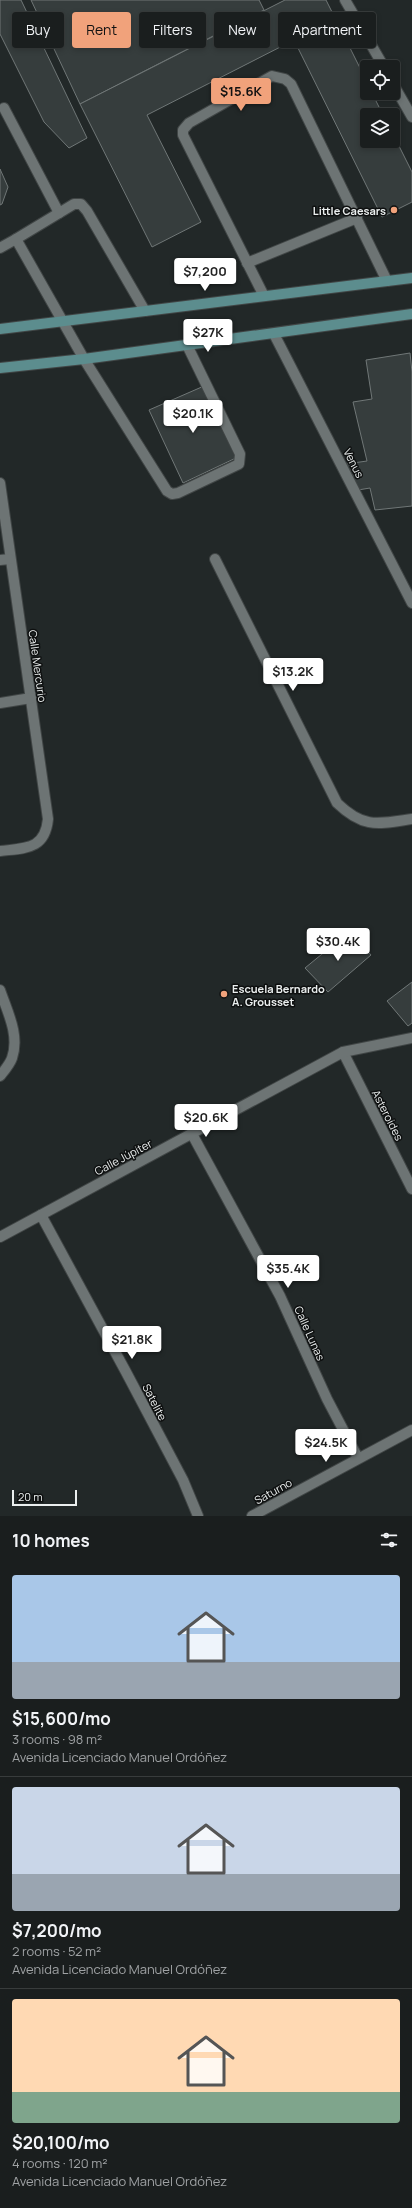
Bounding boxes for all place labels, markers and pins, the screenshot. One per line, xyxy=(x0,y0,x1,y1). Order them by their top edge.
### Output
pin: $15.6K xyxy=(208,78,274,112)
place label: Little Caesars xyxy=(313,203,386,218)
marker: Little Caesars xyxy=(389,205,399,215)
pin: $7,200 xyxy=(172,258,238,292)
pin: $27K xyxy=(184,319,232,353)
pin: $20.1K xyxy=(160,400,226,434)
pin: $13.2K xyxy=(260,658,326,692)
pin: $30.4K xyxy=(305,928,371,962)
place label: Escuela Bernardo A. Grousset xyxy=(232,981,325,1009)
marker: Escuela Bernardo A. Grousset xyxy=(219,989,229,999)
pin: $20.6K xyxy=(173,1104,239,1138)
pin: $35.4K xyxy=(255,1255,321,1289)
pin: $21.8K xyxy=(99,1326,165,1360)
pin: $24.5K xyxy=(293,1429,359,1463)

